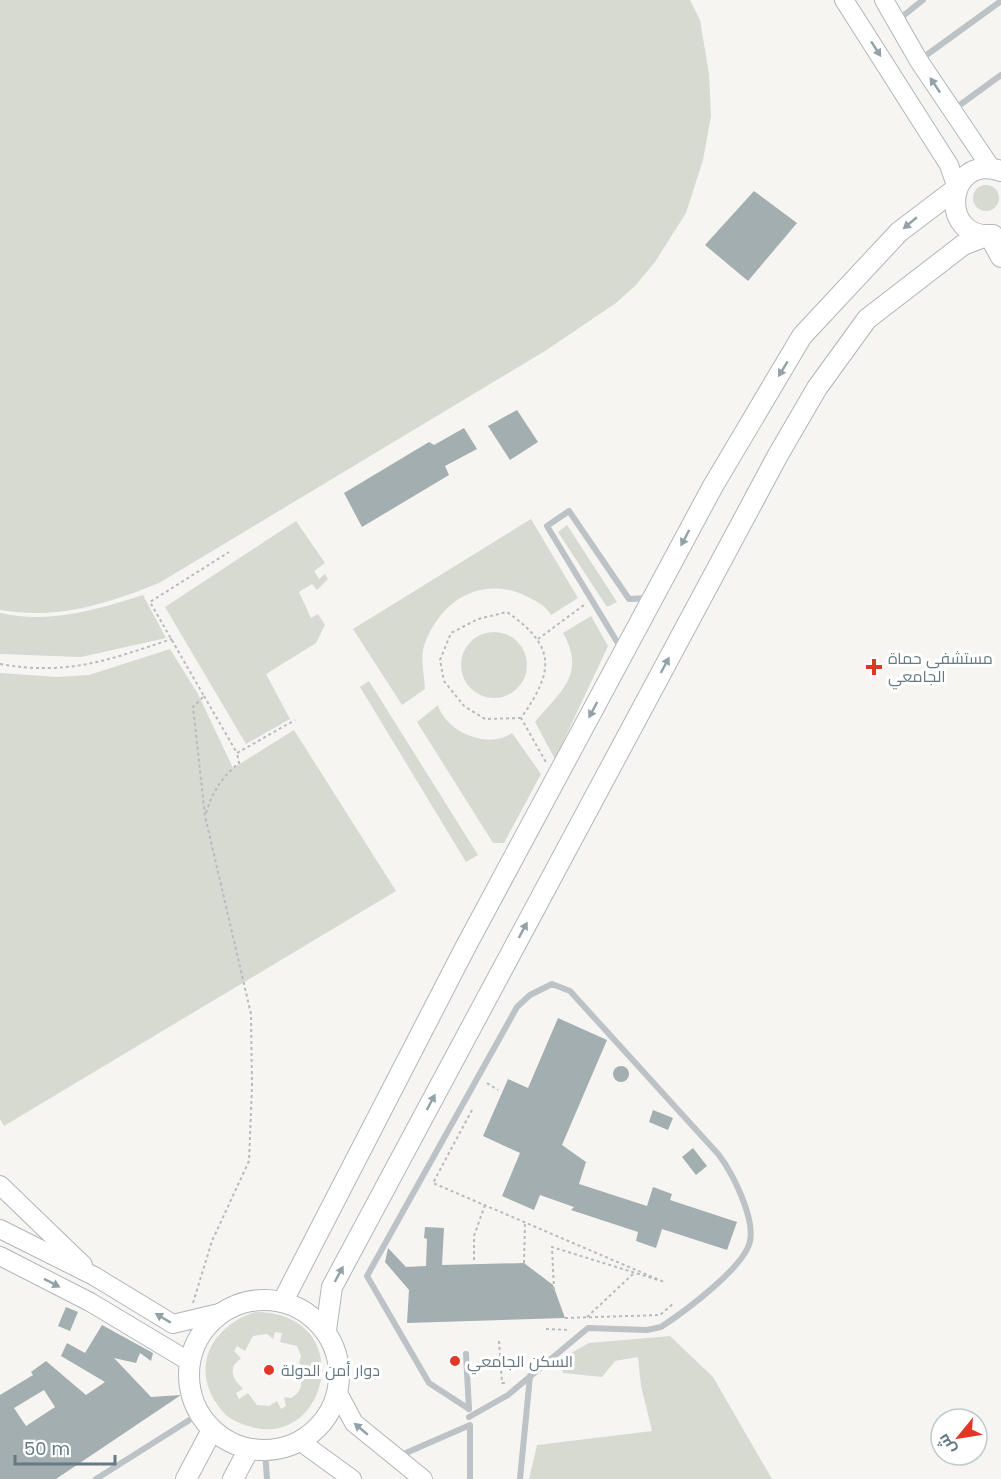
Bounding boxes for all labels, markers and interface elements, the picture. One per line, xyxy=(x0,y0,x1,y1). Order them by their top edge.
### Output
one-way arrow xyxy=(870,41,881,57)
one-way arrow xyxy=(929,77,941,93)
one-way arrow xyxy=(902,216,918,229)
one-way arrow xyxy=(777,361,788,377)
one-way arrow xyxy=(680,530,690,547)
place label: مستشفى حماة الجامعي xyxy=(888,647,993,690)
one-way arrow xyxy=(660,657,670,674)
marker: مستشفى حماة الجامعي xyxy=(865,658,883,676)
one-way arrow xyxy=(588,702,598,719)
one-way arrow xyxy=(518,921,528,938)
one-way arrow xyxy=(426,1093,436,1110)
one-way arrow xyxy=(334,1265,344,1282)
one-way arrow xyxy=(44,1278,61,1288)
one-way arrow xyxy=(155,1312,171,1323)
place label: السكن الجامعي xyxy=(467,1350,573,1375)
marker: السكن الجامعي xyxy=(448,1354,462,1368)
place label: دوار أمن الدولة xyxy=(281,1359,380,1382)
marker: دوار أمن الدولة xyxy=(262,1363,276,1377)
north arrow xyxy=(929,1407,989,1467)
one-way arrow xyxy=(354,1423,369,1436)
scale bar xyxy=(15,1428,116,1466)
text: ش xyxy=(931,1430,962,1459)
text: 50 m xyxy=(24,1436,70,1461)

